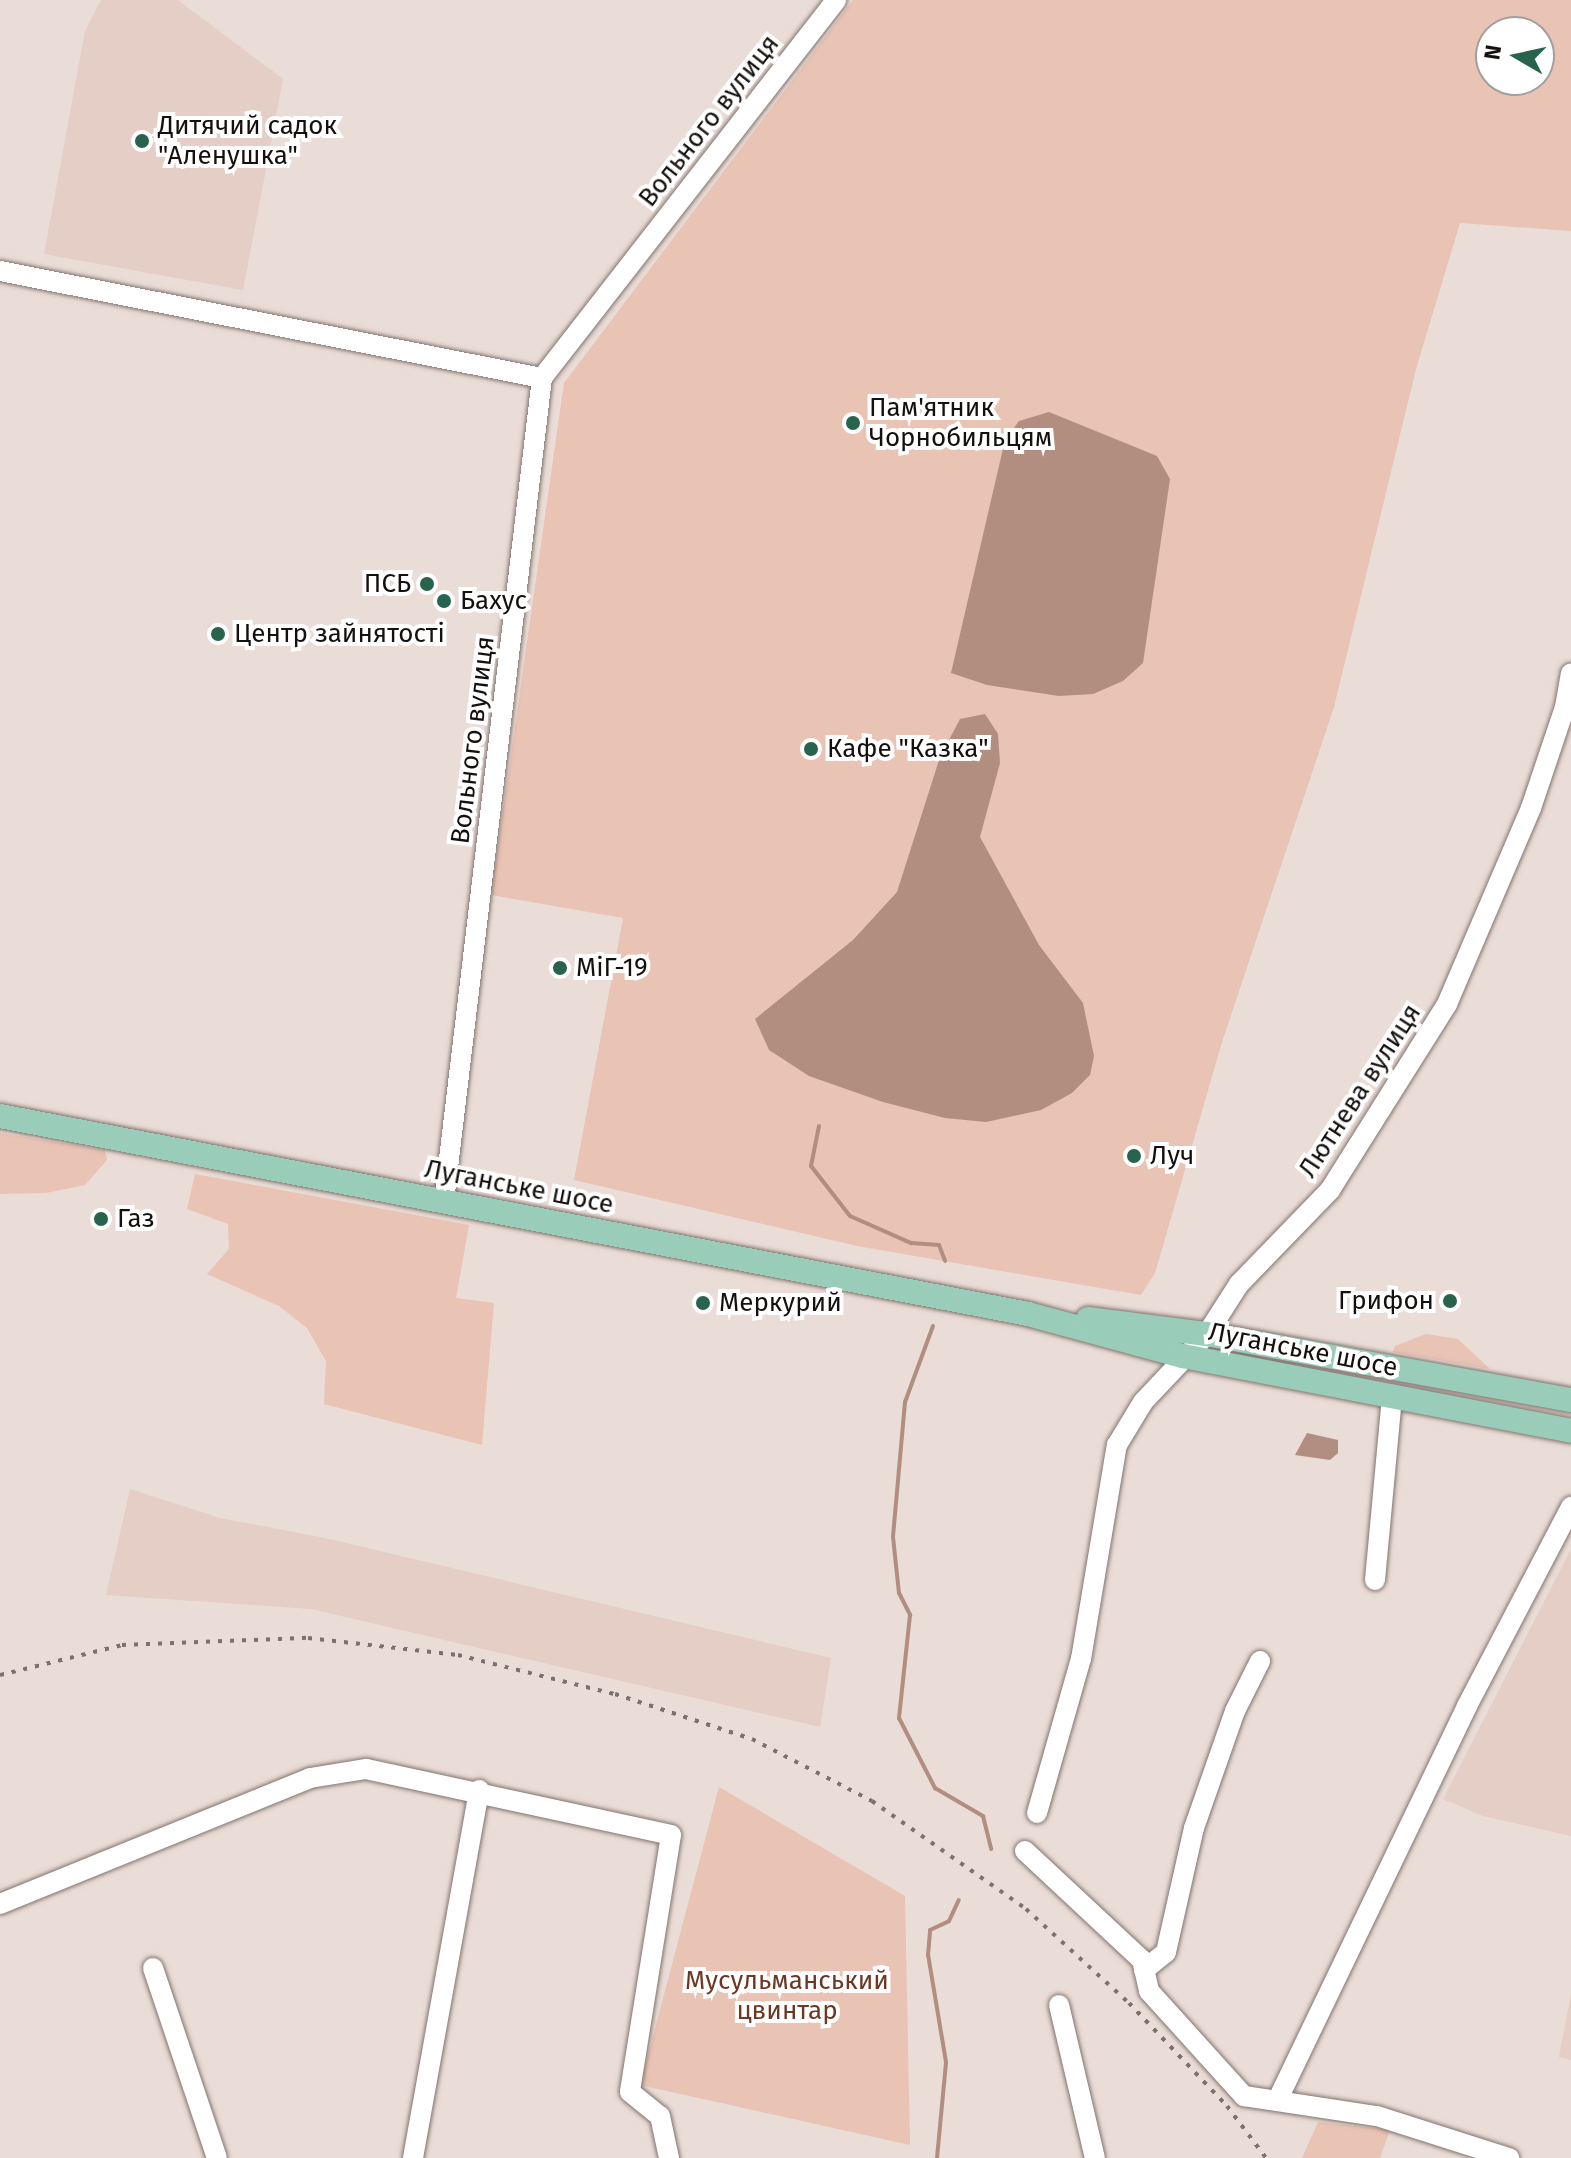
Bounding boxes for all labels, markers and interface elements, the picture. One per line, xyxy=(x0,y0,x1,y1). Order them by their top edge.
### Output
north arrow xyxy=(1475,16,1555,96)
street label: Вольного вулиця xyxy=(632,29,786,213)
text: N xyxy=(1478,43,1507,62)
place label: Дитячий садок "Аленушка" xyxy=(158,110,337,172)
marker: Дитячий садок "Аленушка" xyxy=(133,132,151,150)
place label: Пам'ятник Чорнобильцям xyxy=(869,392,1052,454)
marker: Пам'ятник Чорнобильцям xyxy=(844,414,862,432)
place label: ПСБ xyxy=(364,568,411,600)
marker: ПСБ xyxy=(418,575,436,593)
place label: Бахус xyxy=(460,585,527,617)
marker: Бахус xyxy=(435,592,453,610)
place label: Центр зайнятості xyxy=(234,618,445,650)
marker: Центр зайнятості xyxy=(209,625,227,643)
street label: Вольного вулиця xyxy=(445,634,501,846)
place label: Кафе "Казка" xyxy=(827,733,989,765)
marker: Кафе "Казка" xyxy=(802,740,820,758)
place label: МіГ-19 xyxy=(576,952,648,984)
marker: МіГ-19 xyxy=(551,959,569,977)
street label: Лютнева вулиця xyxy=(1292,998,1428,1184)
place label: Луч xyxy=(1150,1140,1194,1172)
marker: Луч xyxy=(1125,1147,1143,1165)
street label: Луганське шосе xyxy=(422,1153,616,1221)
place label: Газ xyxy=(117,1203,155,1235)
marker: Газ xyxy=(92,1210,110,1228)
place label: Грифон xyxy=(1338,1285,1434,1317)
place label: Меркурий xyxy=(719,1287,842,1319)
marker: Грифон xyxy=(1441,1292,1459,1310)
marker: Меркурий xyxy=(694,1294,712,1312)
street label: Луганське шосе xyxy=(1206,1316,1400,1384)
park label: Мусульманський цвинтар xyxy=(685,1965,889,2026)

